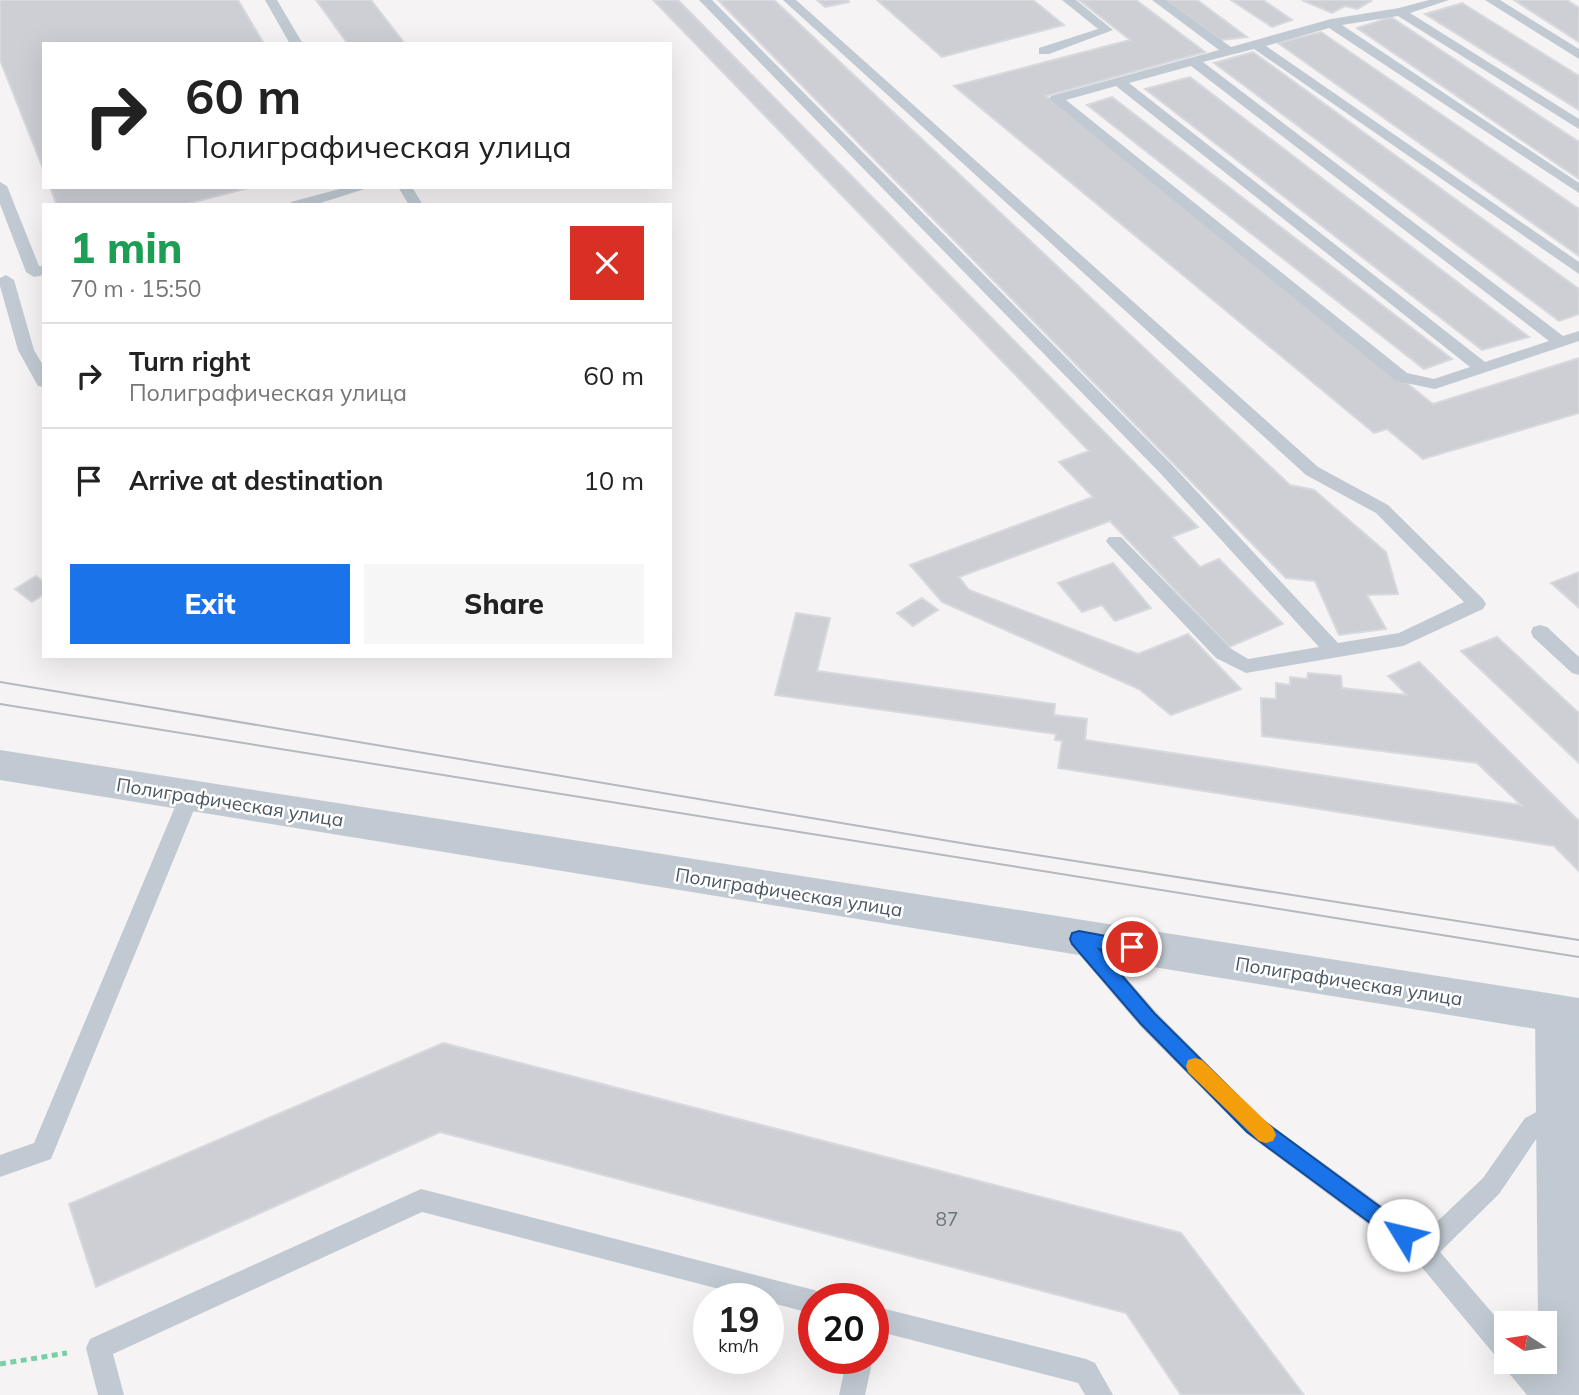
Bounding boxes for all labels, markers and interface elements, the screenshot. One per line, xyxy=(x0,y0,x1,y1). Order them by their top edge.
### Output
text: 60 m xyxy=(185,65,301,126)
icon: right xyxy=(70,70,161,161)
text: Полиграфическая улица xyxy=(185,126,572,166)
text: 1 min xyxy=(70,221,183,274)
button: close xyxy=(570,226,644,300)
text: 70 m · 15:50 xyxy=(70,274,202,303)
text: Turn right xyxy=(129,345,250,378)
icon: right xyxy=(70,357,108,395)
text: 60 m xyxy=(583,359,644,392)
text: Полиграфическая улица xyxy=(129,378,407,407)
icon: arrive xyxy=(70,462,108,500)
text: Arrive at destination xyxy=(129,464,384,497)
text: 10 m xyxy=(583,464,644,497)
button: Exit xyxy=(70,564,350,644)
button: Share xyxy=(364,564,644,644)
street label: Полиграфическая улица xyxy=(115,772,345,832)
street label: Полиграфическая улица xyxy=(674,862,904,922)
pin xyxy=(1102,917,1162,977)
icon: arrive xyxy=(1113,928,1151,966)
street label: Полиграфическая улица xyxy=(1234,951,1464,1011)
position arrow xyxy=(1366,1198,1440,1272)
house number: 87 xyxy=(936,1207,958,1231)
speed limit sign: 20 xyxy=(798,1283,889,1374)
text: 19 xyxy=(717,1297,760,1341)
north arrow xyxy=(1494,1311,1558,1374)
map controls xyxy=(1494,1311,1557,1374)
text: km/h xyxy=(718,1334,759,1357)

